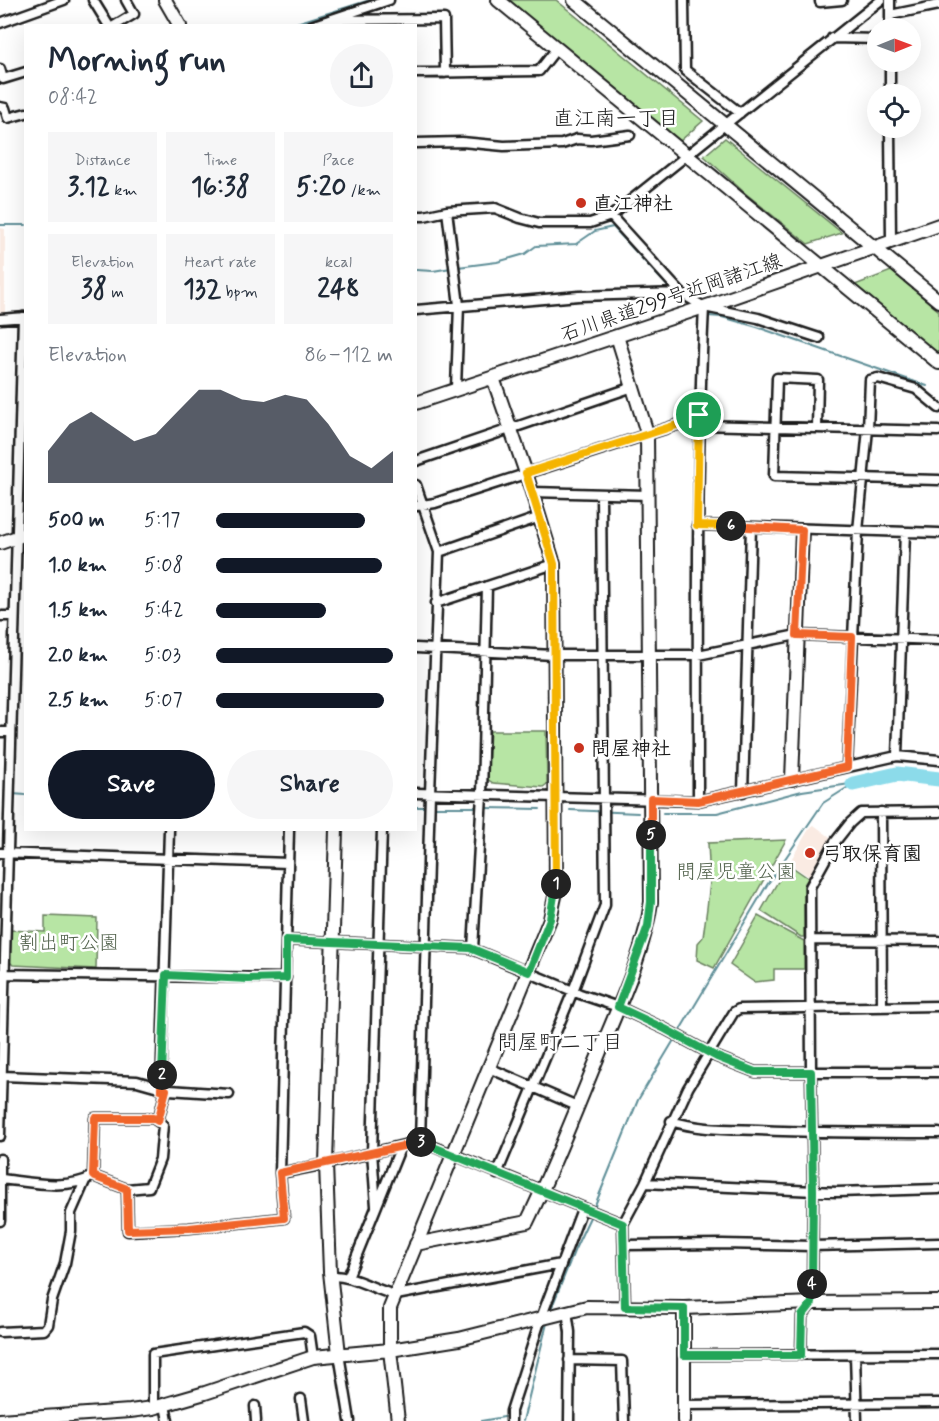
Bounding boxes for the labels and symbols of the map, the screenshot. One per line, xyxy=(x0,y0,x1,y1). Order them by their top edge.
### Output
north arrow xyxy=(867,18,921,72)
district label: 直江南一丁目 xyxy=(553,105,679,133)
place label: 直江神社 xyxy=(593,191,673,218)
marker: 直江神社 xyxy=(574,196,588,210)
street label: 石川県道299号近岡諸江線 xyxy=(557,248,786,349)
pin xyxy=(673,389,724,440)
pin: 6 xyxy=(716,511,746,541)
place label: 問屋神社 xyxy=(591,736,671,763)
marker: 問屋神社 xyxy=(572,741,586,755)
pin: 5 xyxy=(636,820,666,850)
place label: 弓取保育園 xyxy=(822,841,922,868)
marker: 弓取保育園 xyxy=(803,846,817,860)
park label: 問屋児童公園 xyxy=(676,859,796,886)
pin: 1 xyxy=(541,869,571,899)
park label: 割出町公園 xyxy=(19,930,119,957)
district label: 問屋町二丁目 xyxy=(497,1029,623,1057)
pin: 2 xyxy=(147,1060,177,1090)
pin: 3 xyxy=(406,1127,436,1157)
pin: 4 xyxy=(797,1269,827,1299)

